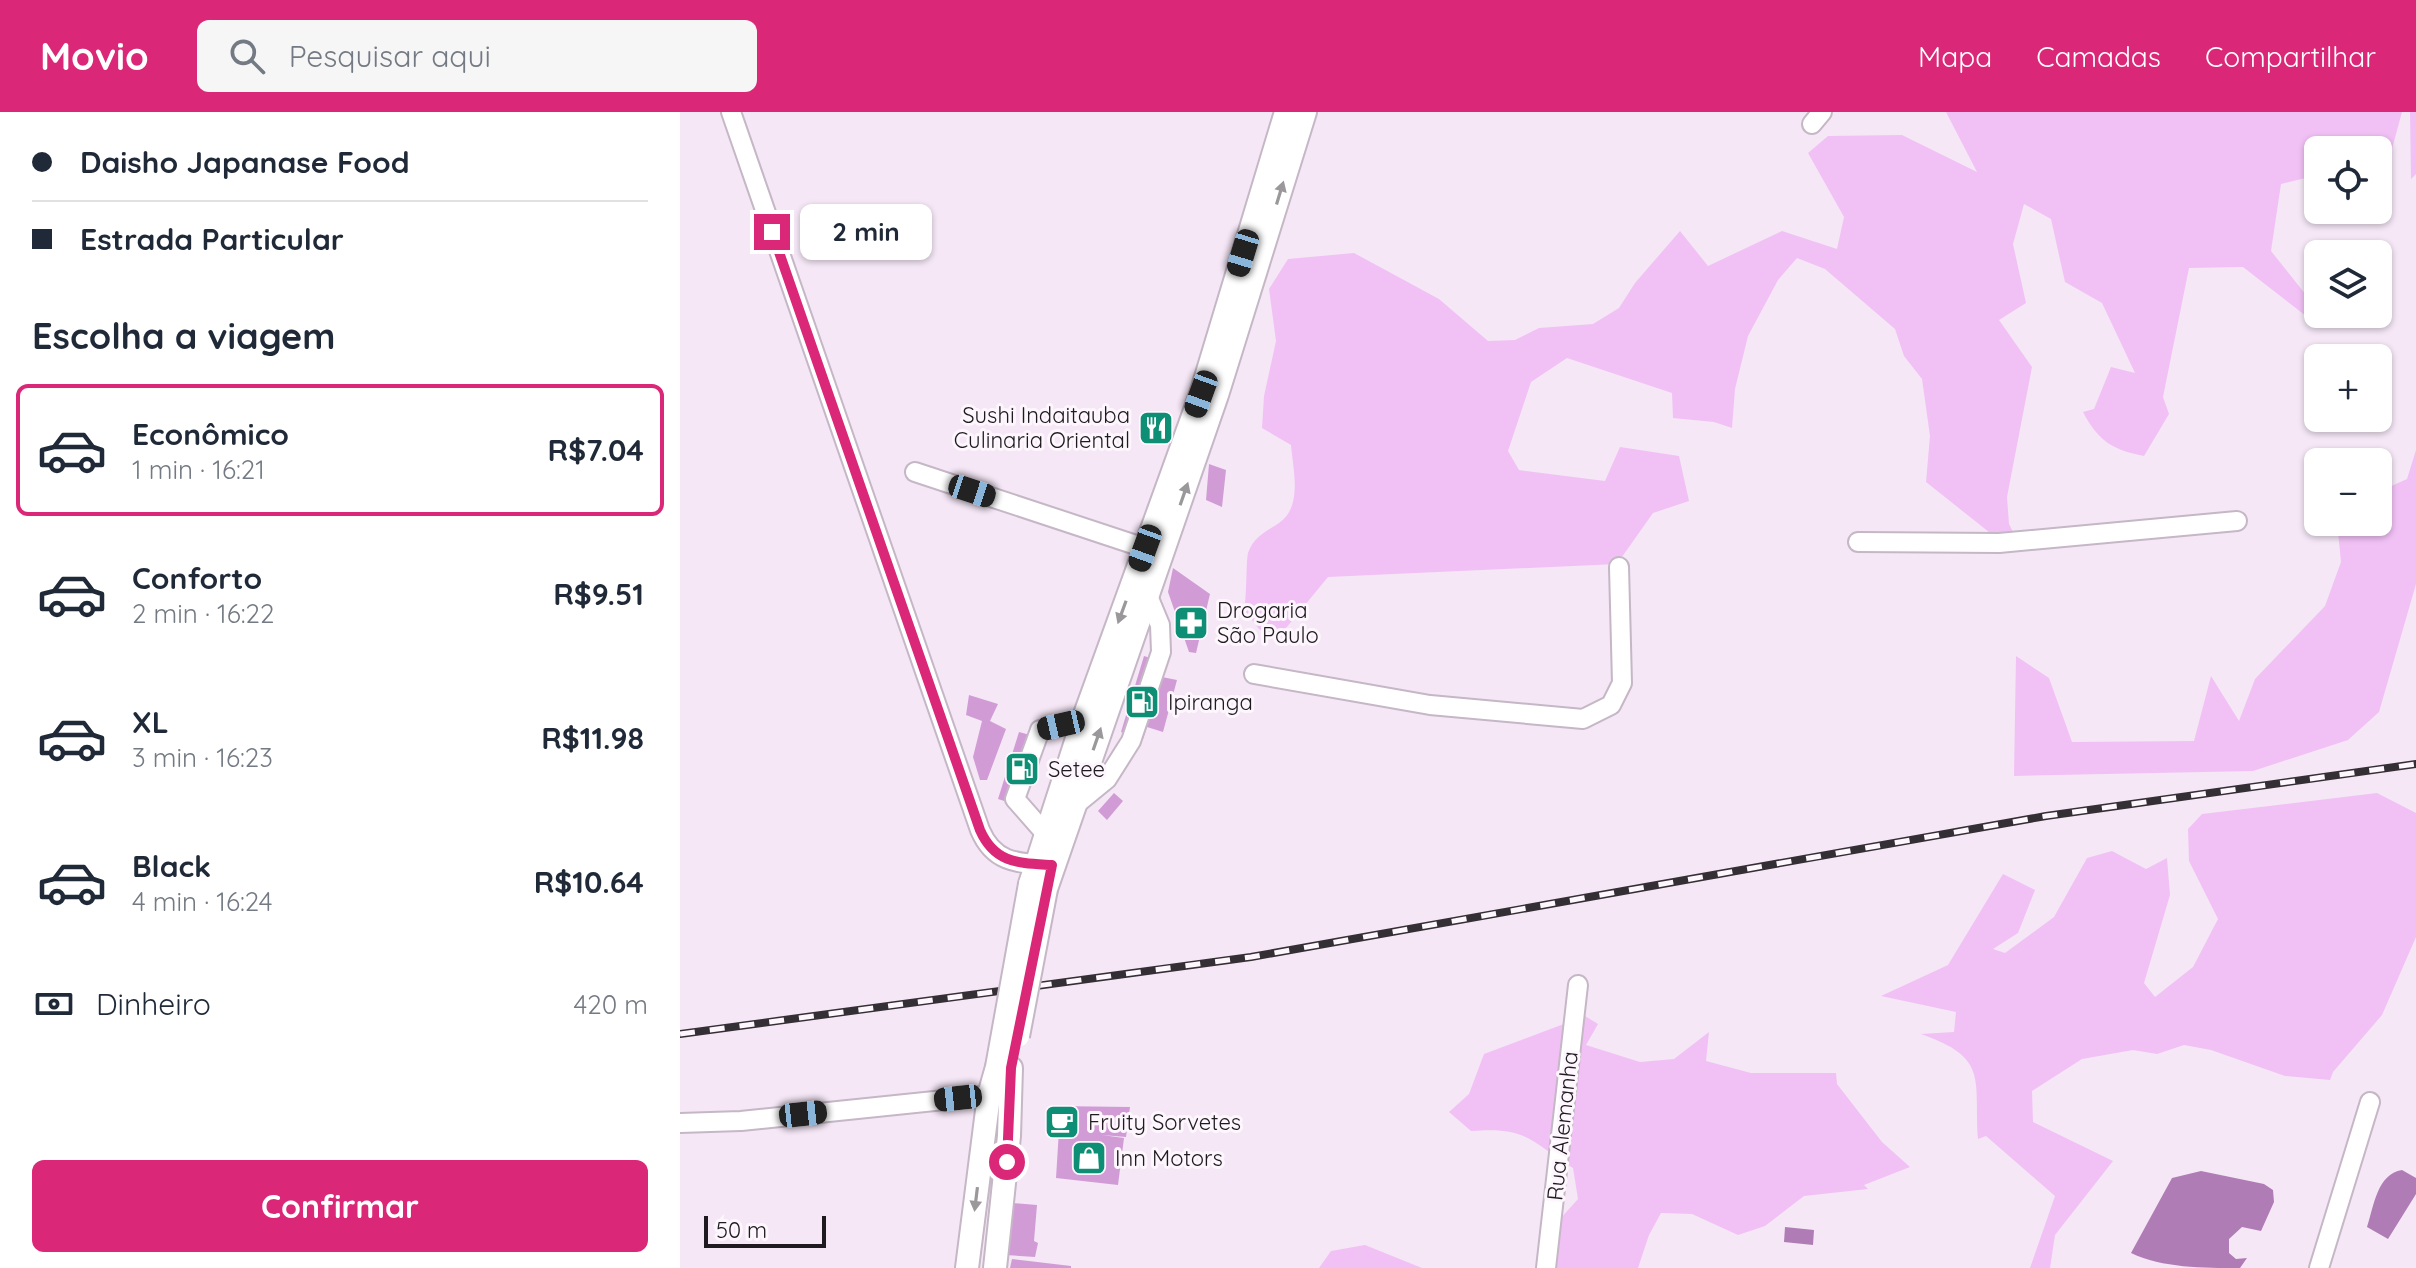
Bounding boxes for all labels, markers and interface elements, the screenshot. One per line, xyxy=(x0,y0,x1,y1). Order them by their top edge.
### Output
search box xyxy=(197,20,757,92)
text: Movio xyxy=(40,32,149,80)
icon: search xyxy=(225,34,269,78)
text: Pesquisar aqui xyxy=(289,37,491,75)
text: Mapa xyxy=(1918,39,1992,74)
text: Camadas xyxy=(2036,39,2161,74)
text: Compartilhar xyxy=(2205,39,2376,74)
map controls xyxy=(2304,136,2392,536)
button: locate xyxy=(2304,136,2392,224)
text: Daisho Japanase Food xyxy=(80,143,410,181)
one-way arrow xyxy=(1274,181,1287,205)
callout: 2 min xyxy=(800,204,932,260)
route end xyxy=(754,214,790,250)
text: 2 min xyxy=(832,215,900,248)
text: Estrada Particular xyxy=(80,220,344,258)
car xyxy=(1225,227,1261,279)
button: layers xyxy=(2304,240,2392,328)
text: Escolha a viagem xyxy=(32,313,335,358)
button: + xyxy=(2304,344,2392,432)
car xyxy=(1182,367,1220,421)
place label: Sushi Indaitauba Culinaria Oriental xyxy=(954,401,1130,454)
restaurant icon: Sushi Indaitauba Culinaria Oriental xyxy=(1137,409,1175,447)
icon: car xyxy=(36,414,108,486)
text: Econômico xyxy=(132,415,289,453)
text: R$7.04 xyxy=(548,431,644,469)
button: − xyxy=(2304,448,2392,536)
text: 1 min · 16:21 xyxy=(132,453,265,486)
car xyxy=(945,472,999,510)
one-way arrow xyxy=(1178,482,1190,506)
car xyxy=(1126,521,1164,575)
icon: car xyxy=(36,558,108,630)
text: Conforto xyxy=(132,559,262,597)
text: R$9.51 xyxy=(553,575,644,613)
place label: Drogaria São Paulo xyxy=(1217,596,1319,649)
text: 2 min · 16:22 xyxy=(132,597,274,630)
one-way arrow xyxy=(1115,600,1128,624)
pharmacy icon: Drogaria São Paulo xyxy=(1172,604,1210,642)
fuel station icon: Ipiranga xyxy=(1123,683,1161,721)
place label: Ipiranga xyxy=(1168,688,1253,716)
icon: car xyxy=(36,702,108,774)
text: XL xyxy=(132,703,169,741)
car xyxy=(1035,708,1087,742)
text: R$11.98 xyxy=(541,719,644,757)
one-way arrow xyxy=(1092,727,1104,751)
text: 3 min · 16:23 xyxy=(132,741,273,774)
fuel station icon: Setee xyxy=(1003,750,1041,788)
place label: Setee xyxy=(1048,755,1105,783)
icon: car xyxy=(36,846,108,918)
text: Black xyxy=(132,847,211,885)
text: R$10.64 xyxy=(534,863,644,901)
text: 4 min · 16:24 xyxy=(132,885,273,918)
icon: cash xyxy=(32,982,76,1026)
text: Dinheiro xyxy=(96,985,211,1023)
text: 420 m xyxy=(574,988,648,1021)
street label: Rua Alemanha xyxy=(1540,1050,1584,1202)
car xyxy=(933,1084,983,1112)
car xyxy=(778,1100,828,1128)
cafe icon: Fruity Sorvetes xyxy=(1043,1103,1081,1141)
place label: Fruity Sorvetes xyxy=(1088,1108,1241,1136)
shop icon: Inn Motors xyxy=(1070,1139,1108,1177)
route start xyxy=(989,1144,1025,1180)
place label: Inn Motors xyxy=(1115,1144,1223,1172)
button: Confirmar xyxy=(32,1160,648,1252)
one-way arrow xyxy=(969,1186,982,1211)
scale bar xyxy=(704,1212,826,1248)
text: 50 m xyxy=(716,1216,767,1244)

